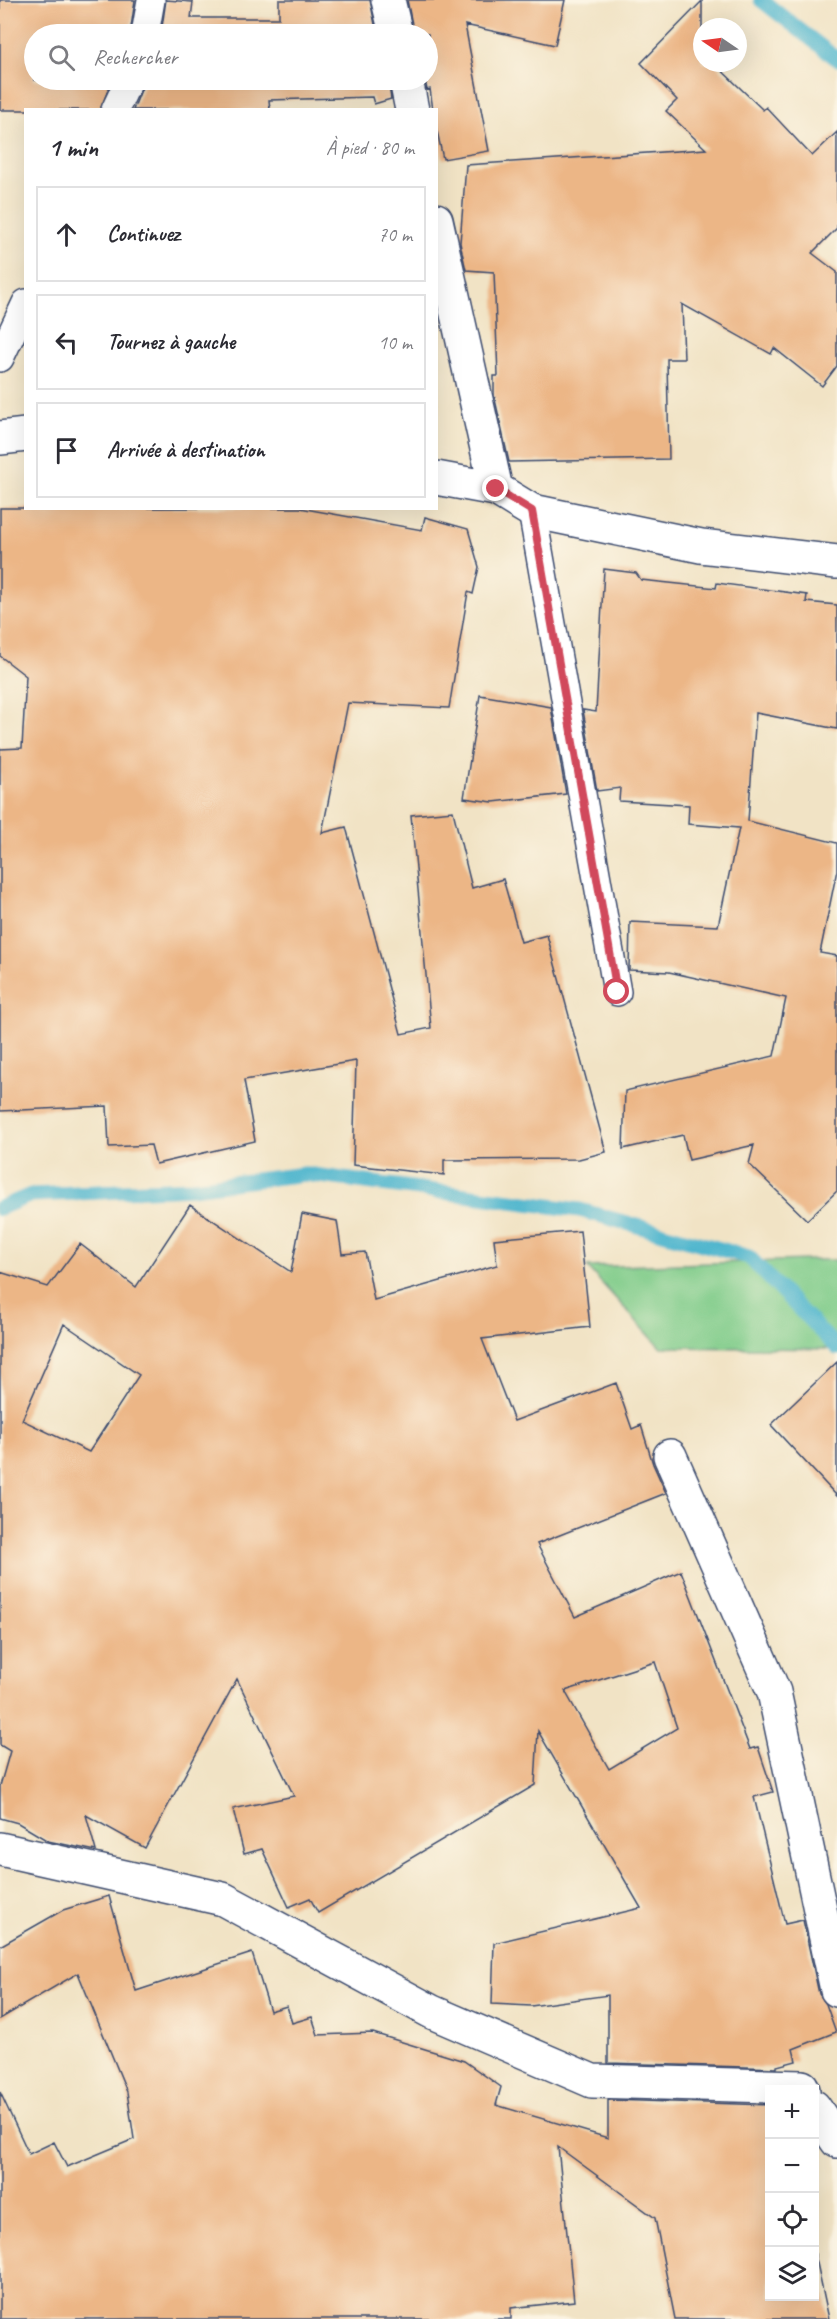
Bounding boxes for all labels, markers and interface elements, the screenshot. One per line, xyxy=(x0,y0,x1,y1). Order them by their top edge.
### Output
north arrow xyxy=(693,18,747,72)
search box xyxy=(24,24,438,90)
icon: search xyxy=(45,41,78,74)
text: Rechercher xyxy=(93,43,177,71)
text: 1 min xyxy=(48,131,98,164)
text: À pied · 80 m xyxy=(326,135,414,160)
icon: ahead xyxy=(50,218,83,251)
text: Continuez xyxy=(107,220,180,248)
text: 70 m xyxy=(378,222,412,247)
icon: left xyxy=(50,326,83,359)
text: Tournez à gauche xyxy=(107,328,235,356)
text: 10 m xyxy=(378,330,412,355)
icon: arrive xyxy=(50,434,83,467)
text: Arrivée à destination xyxy=(107,436,265,464)
route end xyxy=(482,475,508,501)
route start xyxy=(603,978,629,1004)
map controls xyxy=(765,2085,819,2301)
button: + xyxy=(765,2085,819,2139)
button: − xyxy=(765,2139,819,2193)
button: locate xyxy=(765,2193,819,2247)
button: layers xyxy=(765,2247,819,2301)

